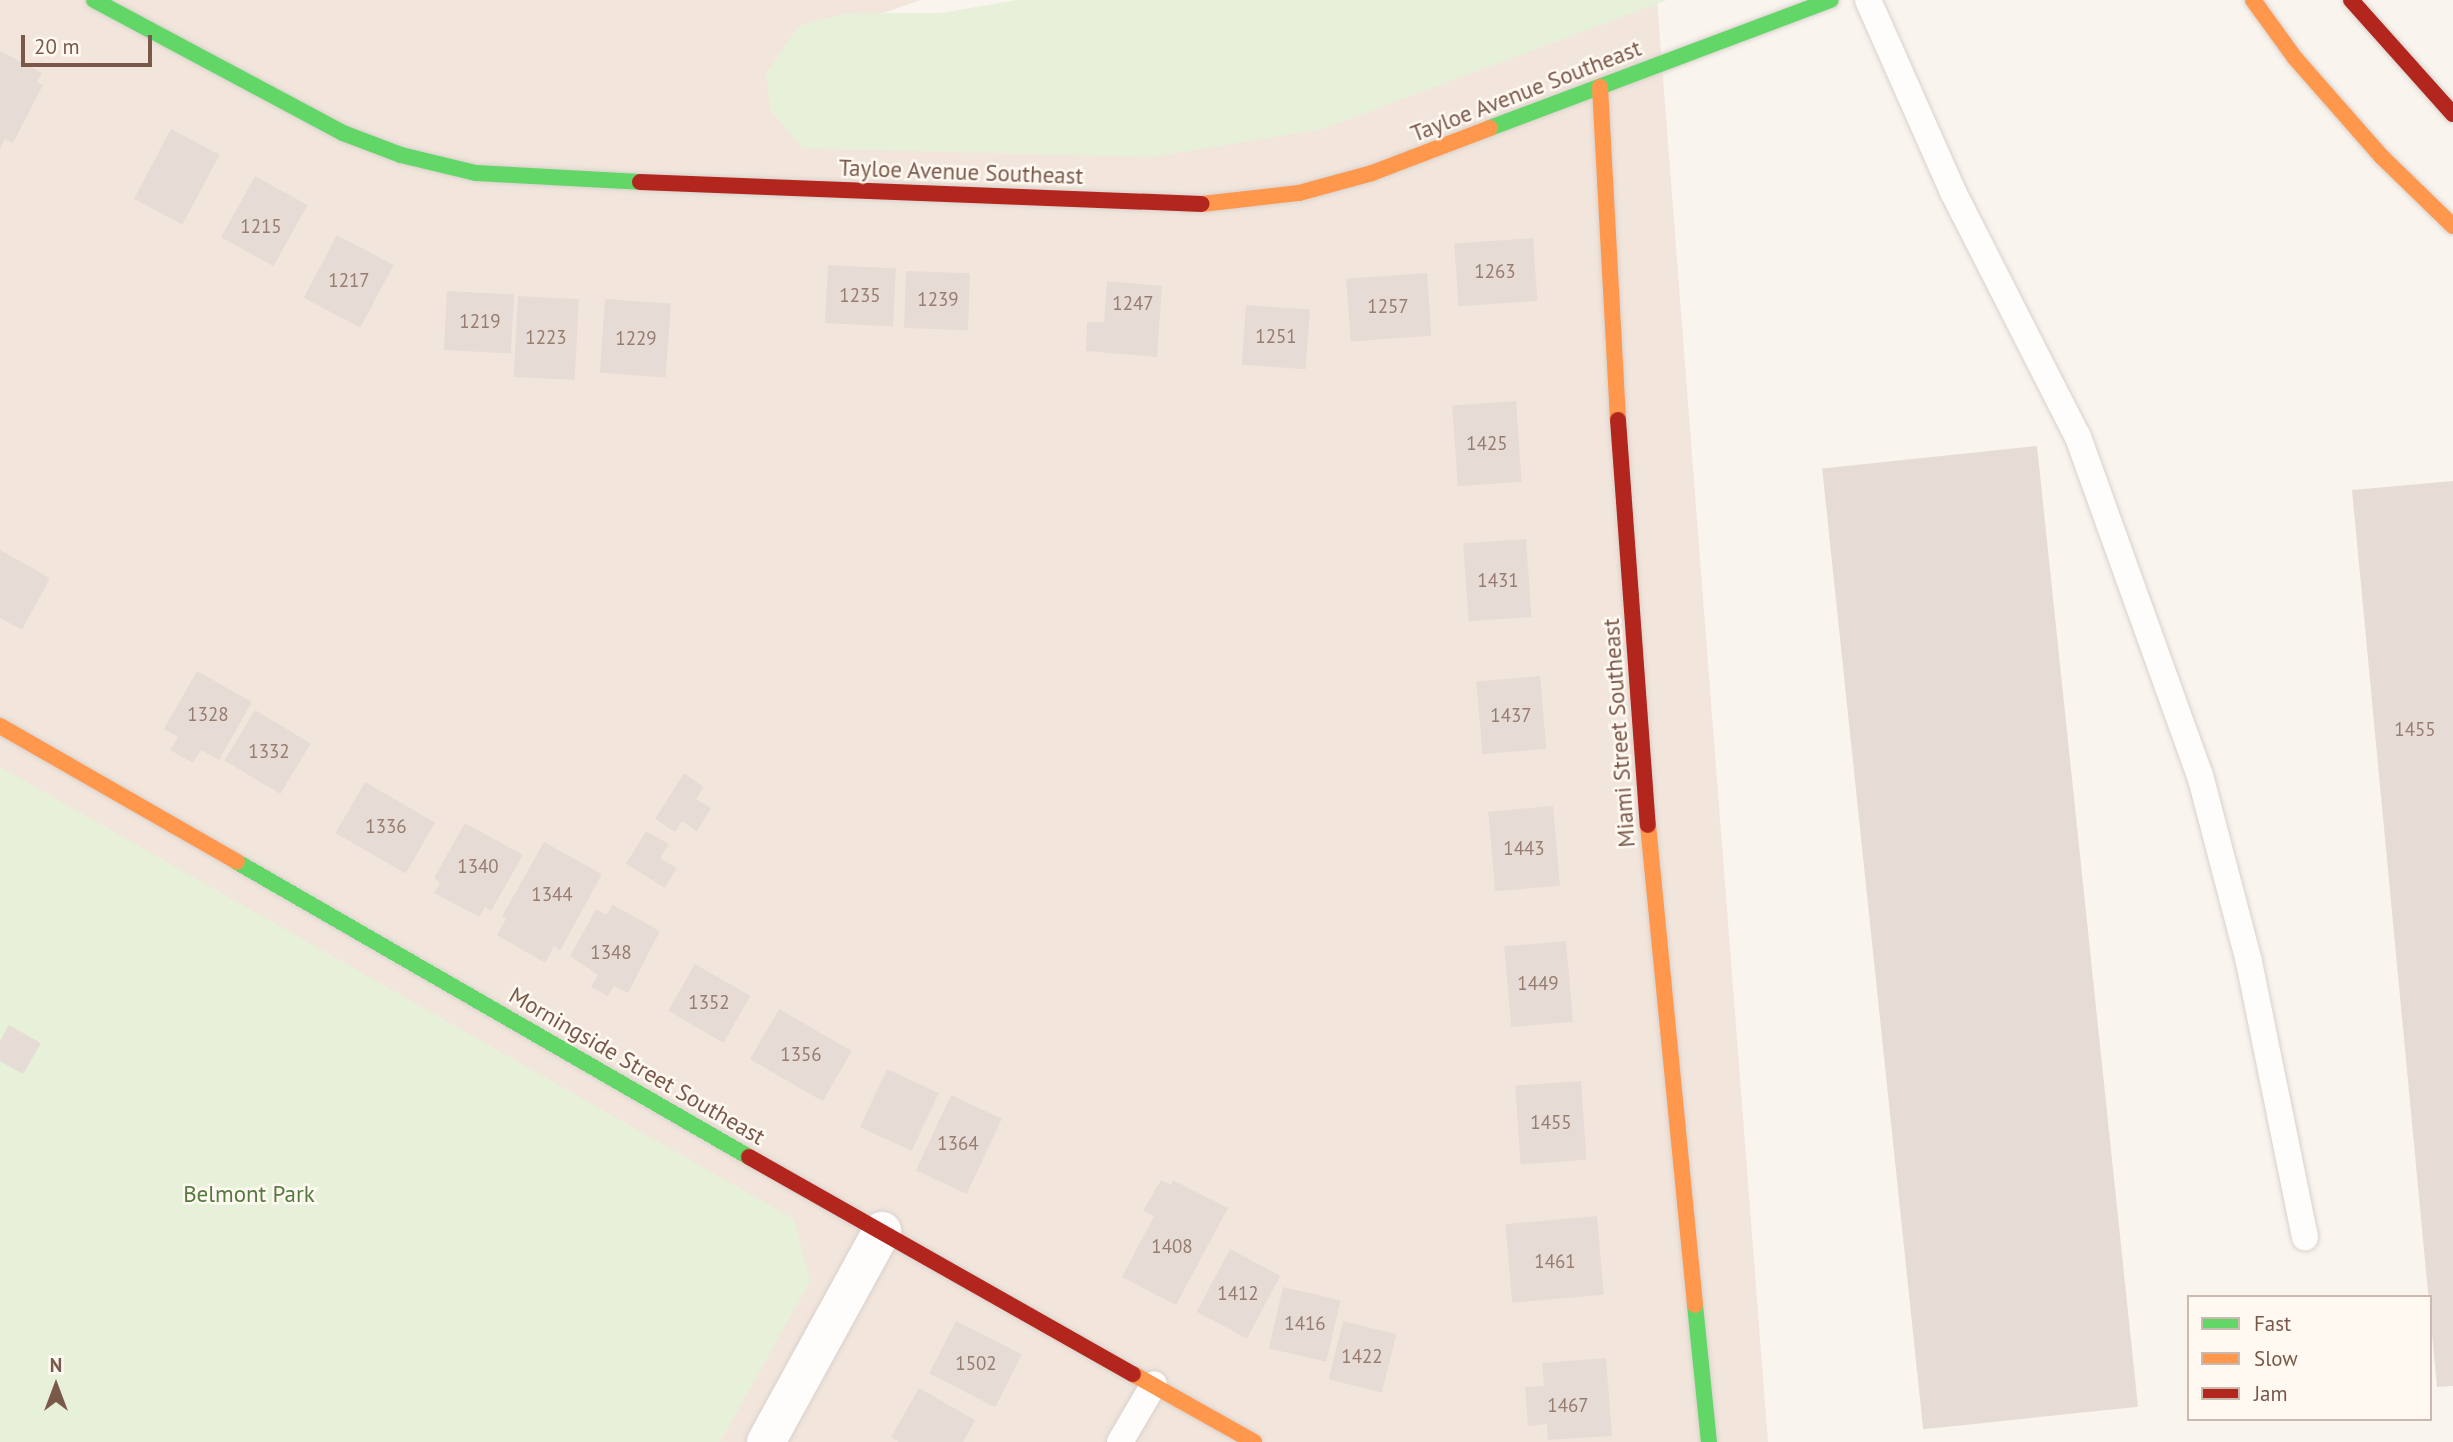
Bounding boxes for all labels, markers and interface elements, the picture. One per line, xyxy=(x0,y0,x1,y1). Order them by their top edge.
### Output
scale bar xyxy=(24,21,156,65)
text: 20 m xyxy=(34,33,80,60)
street label: Tayloe Avenue Southeast xyxy=(1407,34,1645,148)
street label: Tayloe Avenue Southeast xyxy=(838,154,1084,190)
house number: 1215 xyxy=(240,216,282,238)
house number: 1263 xyxy=(1474,261,1516,283)
house number: 1217 xyxy=(328,270,370,292)
house number: 1235 xyxy=(839,285,881,307)
house number: 1239 xyxy=(917,289,959,311)
house number: 1247 xyxy=(1112,293,1154,315)
house number: 1257 xyxy=(1367,296,1409,318)
house number: 1219 xyxy=(459,311,501,333)
house number: 1251 xyxy=(1255,326,1297,348)
house number: 1223 xyxy=(525,327,567,349)
house number: 1229 xyxy=(615,328,657,350)
house number: 1425 xyxy=(1466,433,1508,455)
house number: 1431 xyxy=(1477,570,1519,592)
street label: Miami Street Southeast xyxy=(1597,618,1641,848)
house number: 1328 xyxy=(187,704,229,726)
house number: 1437 xyxy=(1490,705,1532,727)
house number: 1455 xyxy=(2394,719,2436,741)
house number: 1332 xyxy=(248,741,290,763)
house number: 1336 xyxy=(365,816,407,838)
house number: 1443 xyxy=(1503,838,1545,860)
house number: 1340 xyxy=(457,856,499,878)
house number: 1344 xyxy=(531,884,573,906)
house number: 1348 xyxy=(590,942,632,964)
house number: 1449 xyxy=(1517,973,1559,995)
street label: Morningside Street Southeast xyxy=(504,981,770,1151)
house number: 1352 xyxy=(688,992,730,1014)
house number: 1356 xyxy=(780,1044,822,1066)
house number: 1455 xyxy=(1530,1112,1572,1134)
house number: 1364 xyxy=(937,1133,979,1155)
park label: Belmont Park xyxy=(183,1180,315,1208)
house number: 1408 xyxy=(1151,1236,1193,1258)
house number: 1461 xyxy=(1534,1251,1576,1273)
house number: 1412 xyxy=(1217,1283,1259,1305)
legend xyxy=(2187,1295,2432,1421)
text: Fast xyxy=(2254,1310,2291,1337)
house number: 1416 xyxy=(1284,1313,1326,1335)
text: Slow xyxy=(2254,1345,2298,1372)
house number: 1422 xyxy=(1341,1346,1383,1368)
north arrow xyxy=(21,1351,91,1421)
text: N xyxy=(50,1353,62,1377)
house number: 1502 xyxy=(955,1353,997,1375)
text: Jam xyxy=(2254,1380,2288,1407)
house number: 1467 xyxy=(1547,1395,1589,1417)

